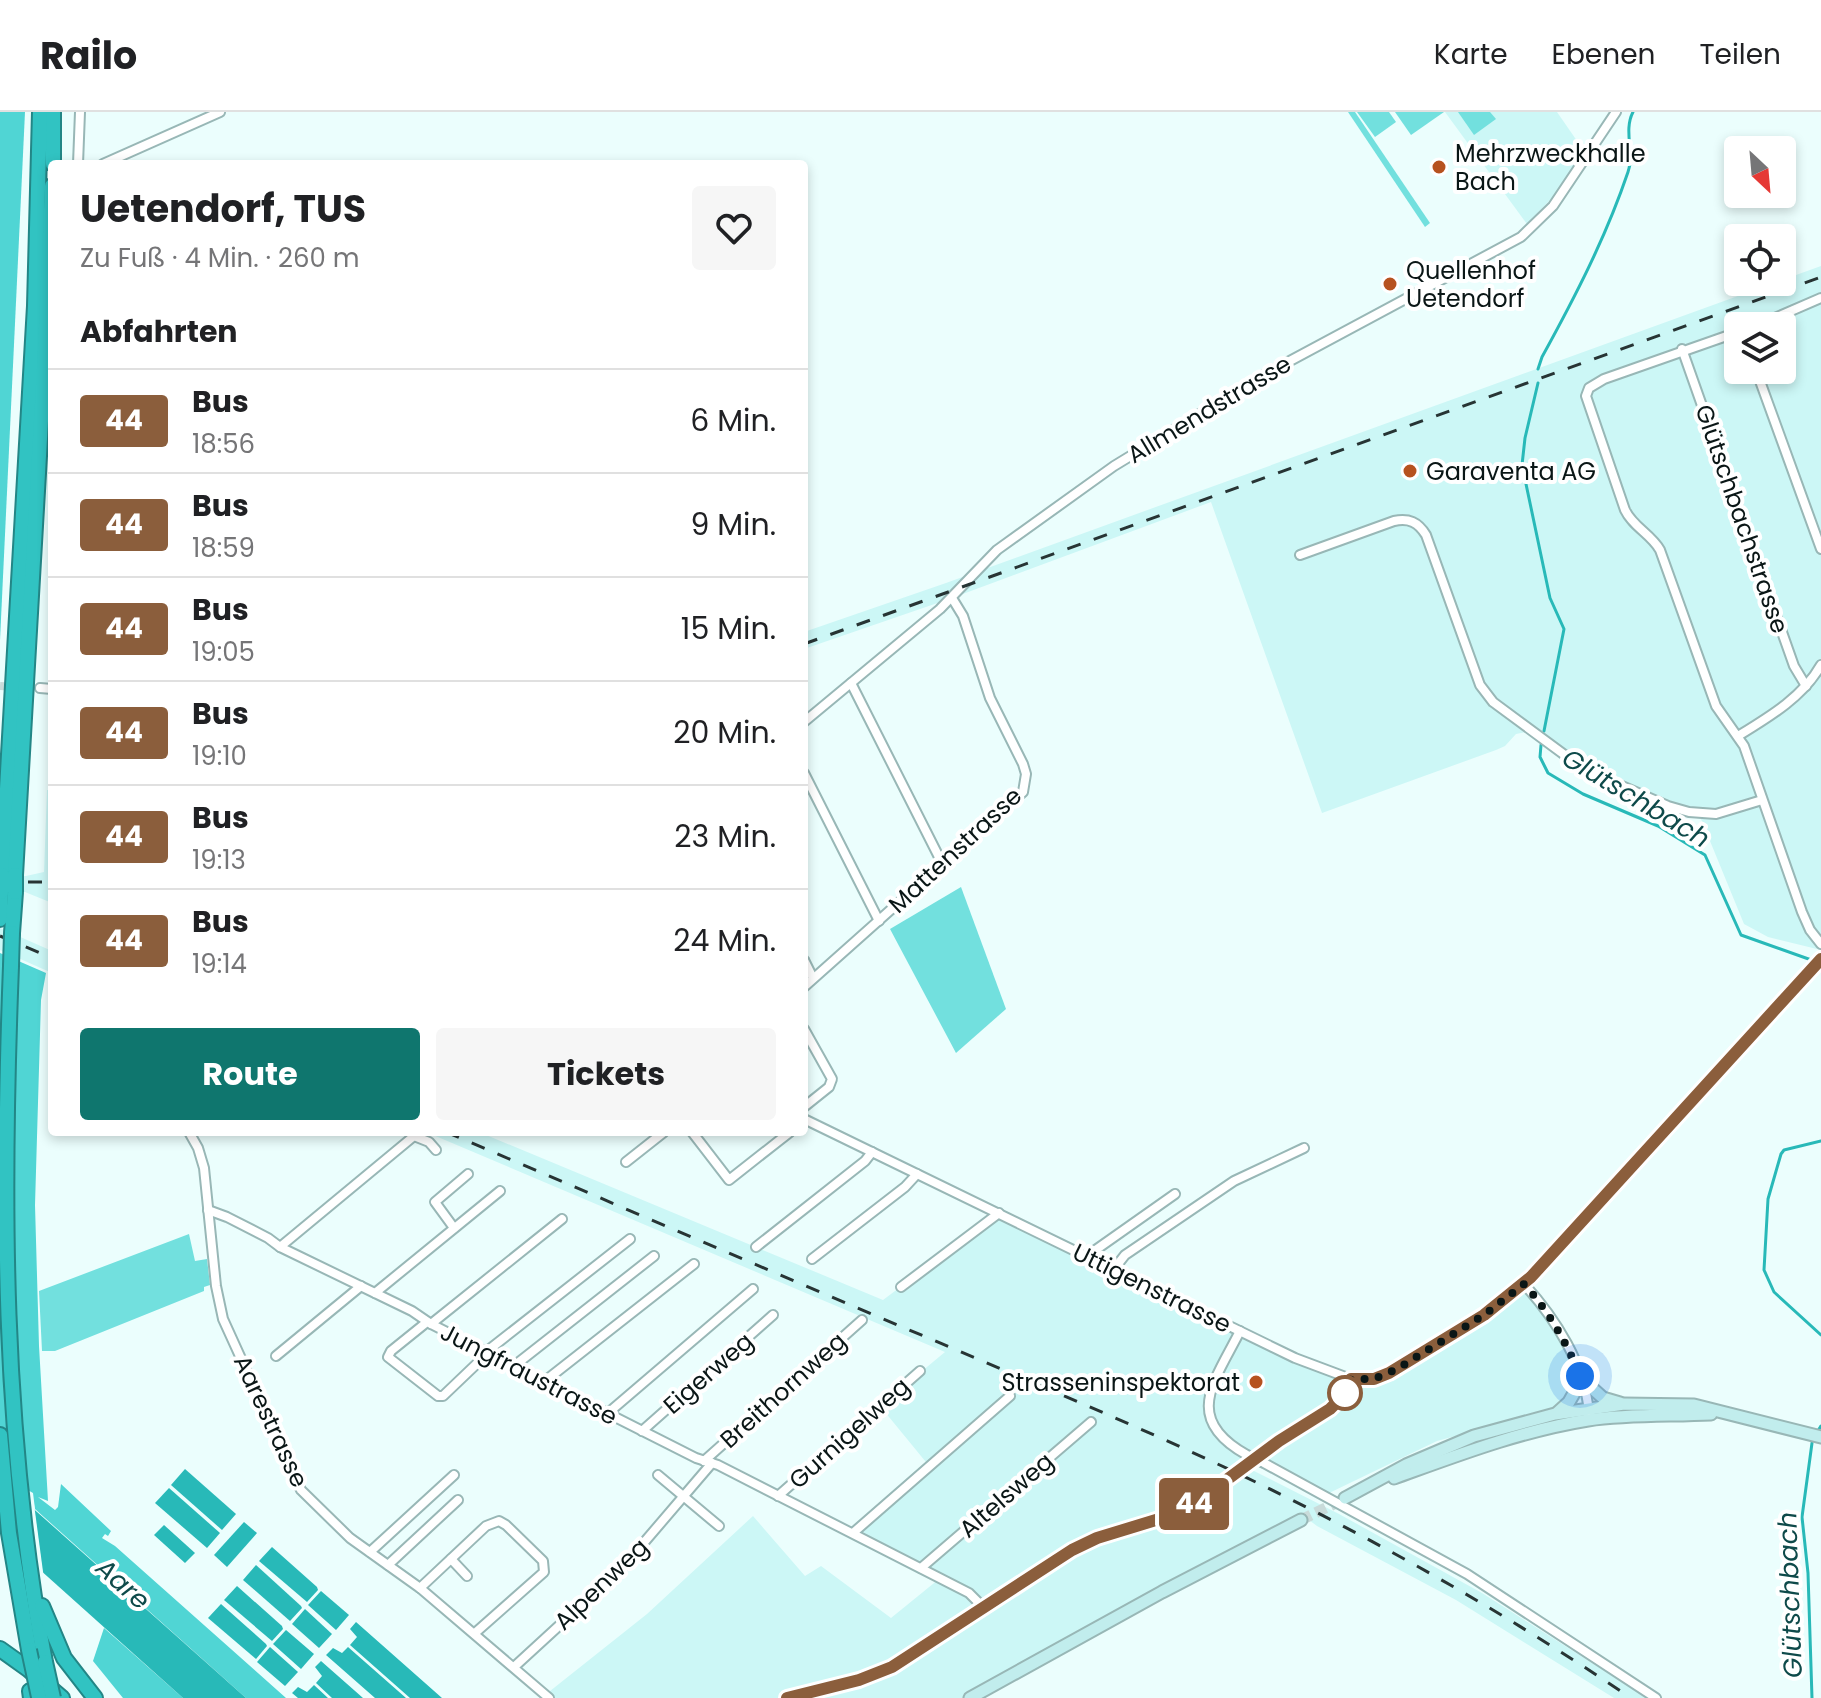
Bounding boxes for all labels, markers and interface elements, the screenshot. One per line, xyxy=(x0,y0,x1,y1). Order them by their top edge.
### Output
text: Railo xyxy=(40,29,137,82)
text: Karte xyxy=(1434,35,1508,74)
text: Ebenen xyxy=(1552,35,1655,74)
text: Teilen xyxy=(1699,35,1781,74)
north arrow xyxy=(1724,136,1796,208)
map controls xyxy=(1724,136,1796,384)
place label: Mehrzweckhalle Bach xyxy=(1455,137,1646,198)
marker: Mehrzweckhalle Bach xyxy=(1430,158,1448,176)
text: Uetendorf, TUS xyxy=(80,182,366,235)
button: heart xyxy=(692,186,776,270)
button: locate xyxy=(1724,224,1796,296)
text: Zu Fuß · 4 Min. · 260 m xyxy=(80,240,360,276)
place label: Quellenhof Uetendorf xyxy=(1406,254,1536,315)
marker: Quellenhof Uetendorf xyxy=(1381,275,1399,293)
text: Abfahrten xyxy=(80,310,238,353)
button: layers xyxy=(1724,312,1796,384)
street label: Allmendstrasse xyxy=(1121,347,1297,471)
text: Bus xyxy=(192,380,249,423)
text: 6 Min. xyxy=(690,399,776,442)
street label: Glütschbachstrasse xyxy=(1687,400,1797,638)
text: 44 xyxy=(105,401,143,440)
text: 18:56 xyxy=(192,426,255,462)
place label: Garaventa AG xyxy=(1426,455,1596,488)
marker: Garaventa AG xyxy=(1401,462,1419,480)
text: Bus xyxy=(192,484,249,527)
text: 9 Min. xyxy=(690,503,776,546)
text: 44 xyxy=(105,505,143,544)
text: 18:59 xyxy=(192,530,255,566)
text: Bus xyxy=(192,588,249,631)
text: 15 Min. xyxy=(681,607,776,650)
text: 44 xyxy=(105,609,143,648)
text: 19:05 xyxy=(192,634,255,670)
text: Bus xyxy=(192,692,249,735)
text: 20 Min. xyxy=(673,711,776,754)
text: 44 xyxy=(105,713,143,752)
text: 19:10 xyxy=(192,738,247,774)
water label: Glütschbach xyxy=(1555,740,1717,856)
street label: Mattenstrasse xyxy=(881,780,1029,920)
text: Bus xyxy=(192,796,249,839)
text: 23 Min. xyxy=(674,815,776,858)
text: 44 xyxy=(105,817,143,856)
text: 19:13 xyxy=(192,842,246,878)
text: Bus xyxy=(192,900,249,943)
text: 24 Min. xyxy=(673,919,776,962)
text: 44 xyxy=(105,921,143,960)
text: 19:14 xyxy=(192,946,247,982)
button: Route xyxy=(80,1028,420,1120)
button: Tickets xyxy=(436,1028,776,1120)
street label: Uttigenstrasse xyxy=(1067,1235,1237,1341)
street label: Jungfraustrasse xyxy=(435,1315,623,1433)
street label: Eigerweg xyxy=(656,1325,760,1421)
street label: Breithornweg xyxy=(713,1325,853,1455)
street label: Aarestrasse xyxy=(226,1349,316,1493)
your location xyxy=(1560,1356,1600,1396)
place label: Strasseninspektorat xyxy=(1001,1366,1240,1399)
street label: Gurnigelweg xyxy=(781,1370,917,1496)
marker: Strasseninspektorat xyxy=(1247,1373,1265,1391)
unlabelled marker xyxy=(1328,1376,1362,1410)
street label: Altelsweg xyxy=(952,1445,1060,1545)
line badge: 44 xyxy=(1158,1478,1230,1530)
text: 44 xyxy=(1175,1484,1213,1523)
water label: Glütschbach xyxy=(1769,1511,1811,1679)
street label: Alpenweg xyxy=(547,1531,655,1637)
water label: Aare xyxy=(88,1550,158,1618)

